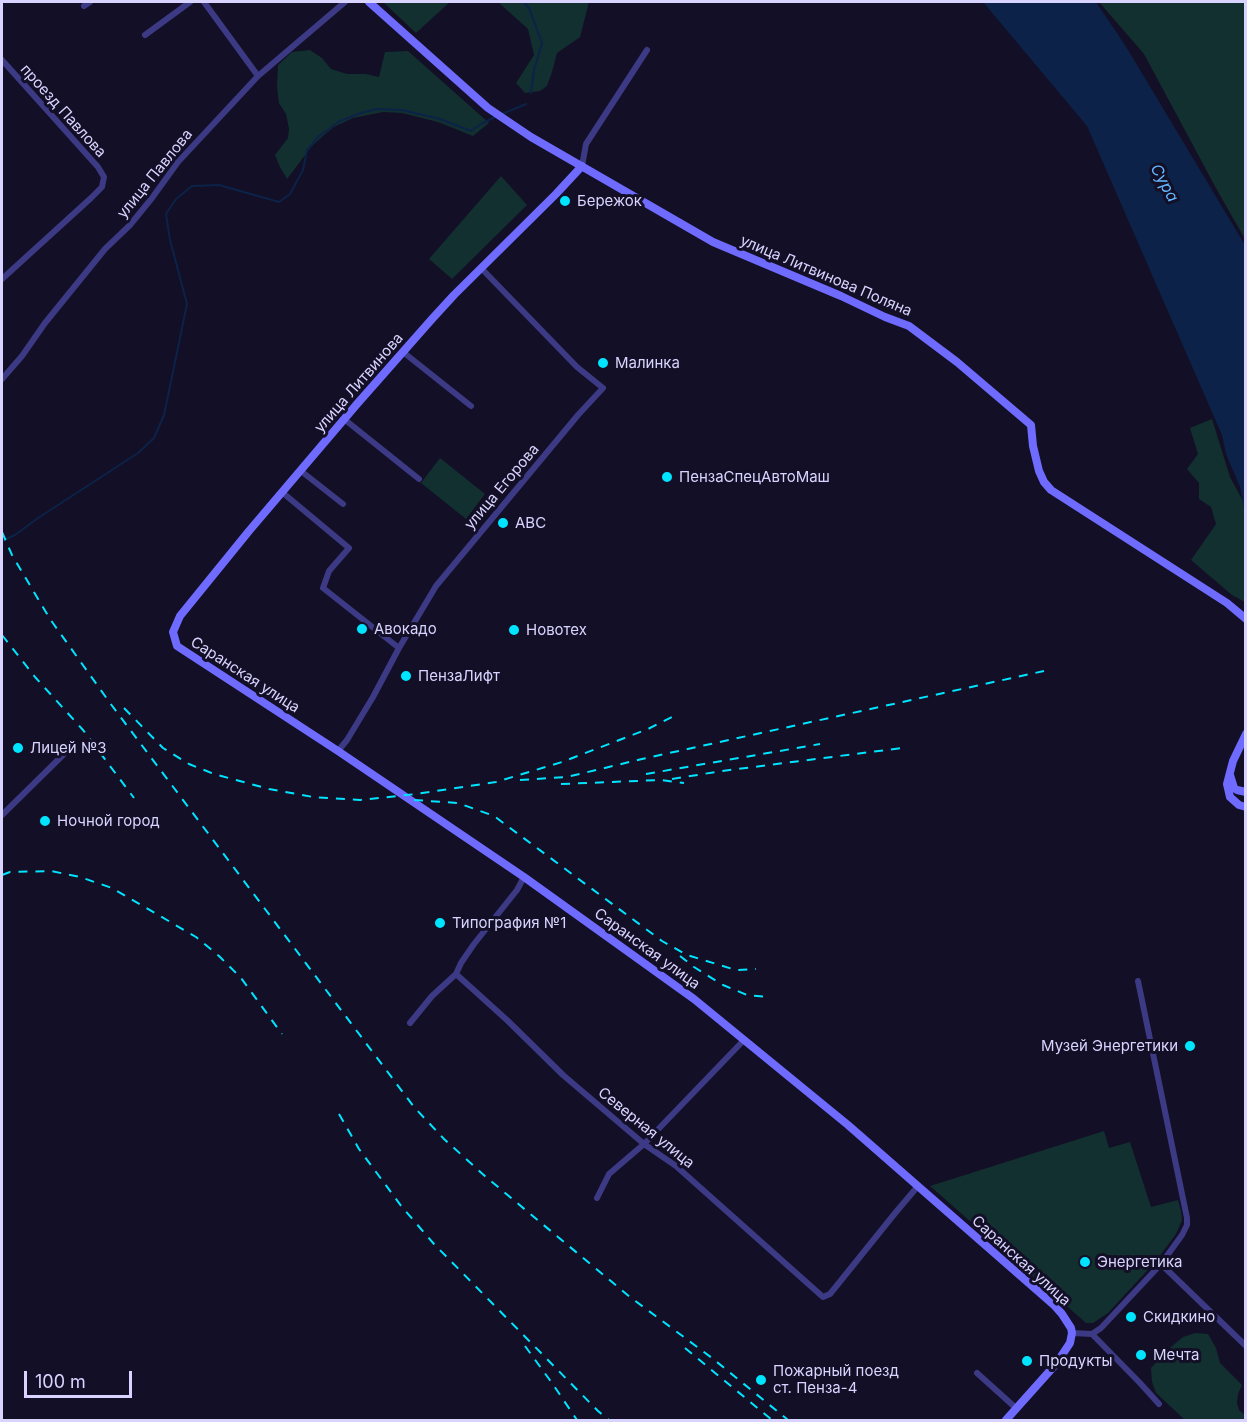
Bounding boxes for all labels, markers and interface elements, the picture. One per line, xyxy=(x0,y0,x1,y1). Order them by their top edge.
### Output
street label: проезд Павлова xyxy=(16,61,110,161)
street label: улица Павлова xyxy=(114,126,196,222)
water label: Сура xyxy=(1146,161,1182,205)
place label: Бережок xyxy=(577,192,642,210)
marker: Бережок xyxy=(558,194,572,208)
street label: улица Литвинова Поляна xyxy=(737,232,915,320)
street label: улица Литвинова xyxy=(311,329,407,437)
place label: Малинка xyxy=(615,354,680,372)
marker: Малинка xyxy=(596,356,610,370)
street label: улица Егорова xyxy=(461,441,543,533)
place label: ПензаСпецАвтоМаш xyxy=(679,468,830,486)
marker: ПензаСпецАвтоМаш xyxy=(660,470,674,484)
place label: ABC xyxy=(515,514,546,532)
marker: ABC xyxy=(496,516,510,530)
place label: Авокадо xyxy=(374,620,437,638)
place label: Новотех xyxy=(526,621,587,639)
marker: Авокадо xyxy=(355,622,369,636)
marker: Новотех xyxy=(507,623,521,637)
street label: Саранская улица xyxy=(187,633,303,717)
place label: ПензаЛифт xyxy=(418,667,500,685)
marker: ПензаЛифт xyxy=(399,669,413,683)
place label: Лицей №3 xyxy=(30,739,107,757)
marker: Лицей №3 xyxy=(11,741,25,755)
place label: Ночной город xyxy=(57,812,160,830)
marker: Ночной город xyxy=(38,814,52,828)
street label: Саранская улица xyxy=(591,905,703,993)
place label: Типография №1 xyxy=(452,914,566,932)
marker: Типография №1 xyxy=(433,916,447,930)
place label: Музей Энергетики xyxy=(1041,1037,1178,1055)
marker: Музей Энергетики xyxy=(1183,1039,1197,1053)
street label: Северная улица xyxy=(594,1084,698,1172)
street label: Саранская улица xyxy=(968,1212,1074,1310)
place label: Энергетика xyxy=(1097,1253,1182,1271)
marker: Энергетика xyxy=(1078,1255,1092,1269)
place label: Скидкино xyxy=(1143,1308,1215,1326)
marker: Скидкино xyxy=(1124,1310,1138,1324)
place label: Мечта xyxy=(1153,1346,1200,1364)
marker: Мечта xyxy=(1134,1348,1148,1362)
place label: Продукты xyxy=(1039,1352,1113,1370)
marker: Продукты xyxy=(1020,1354,1034,1368)
scale bar xyxy=(27,1359,135,1397)
place label: Пожарный поезд ст. Пенза-4 xyxy=(773,1362,899,1397)
text: 100 m xyxy=(35,1371,86,1392)
marker: Пожарный поезд ст. Пенза-4 xyxy=(754,1373,768,1387)

